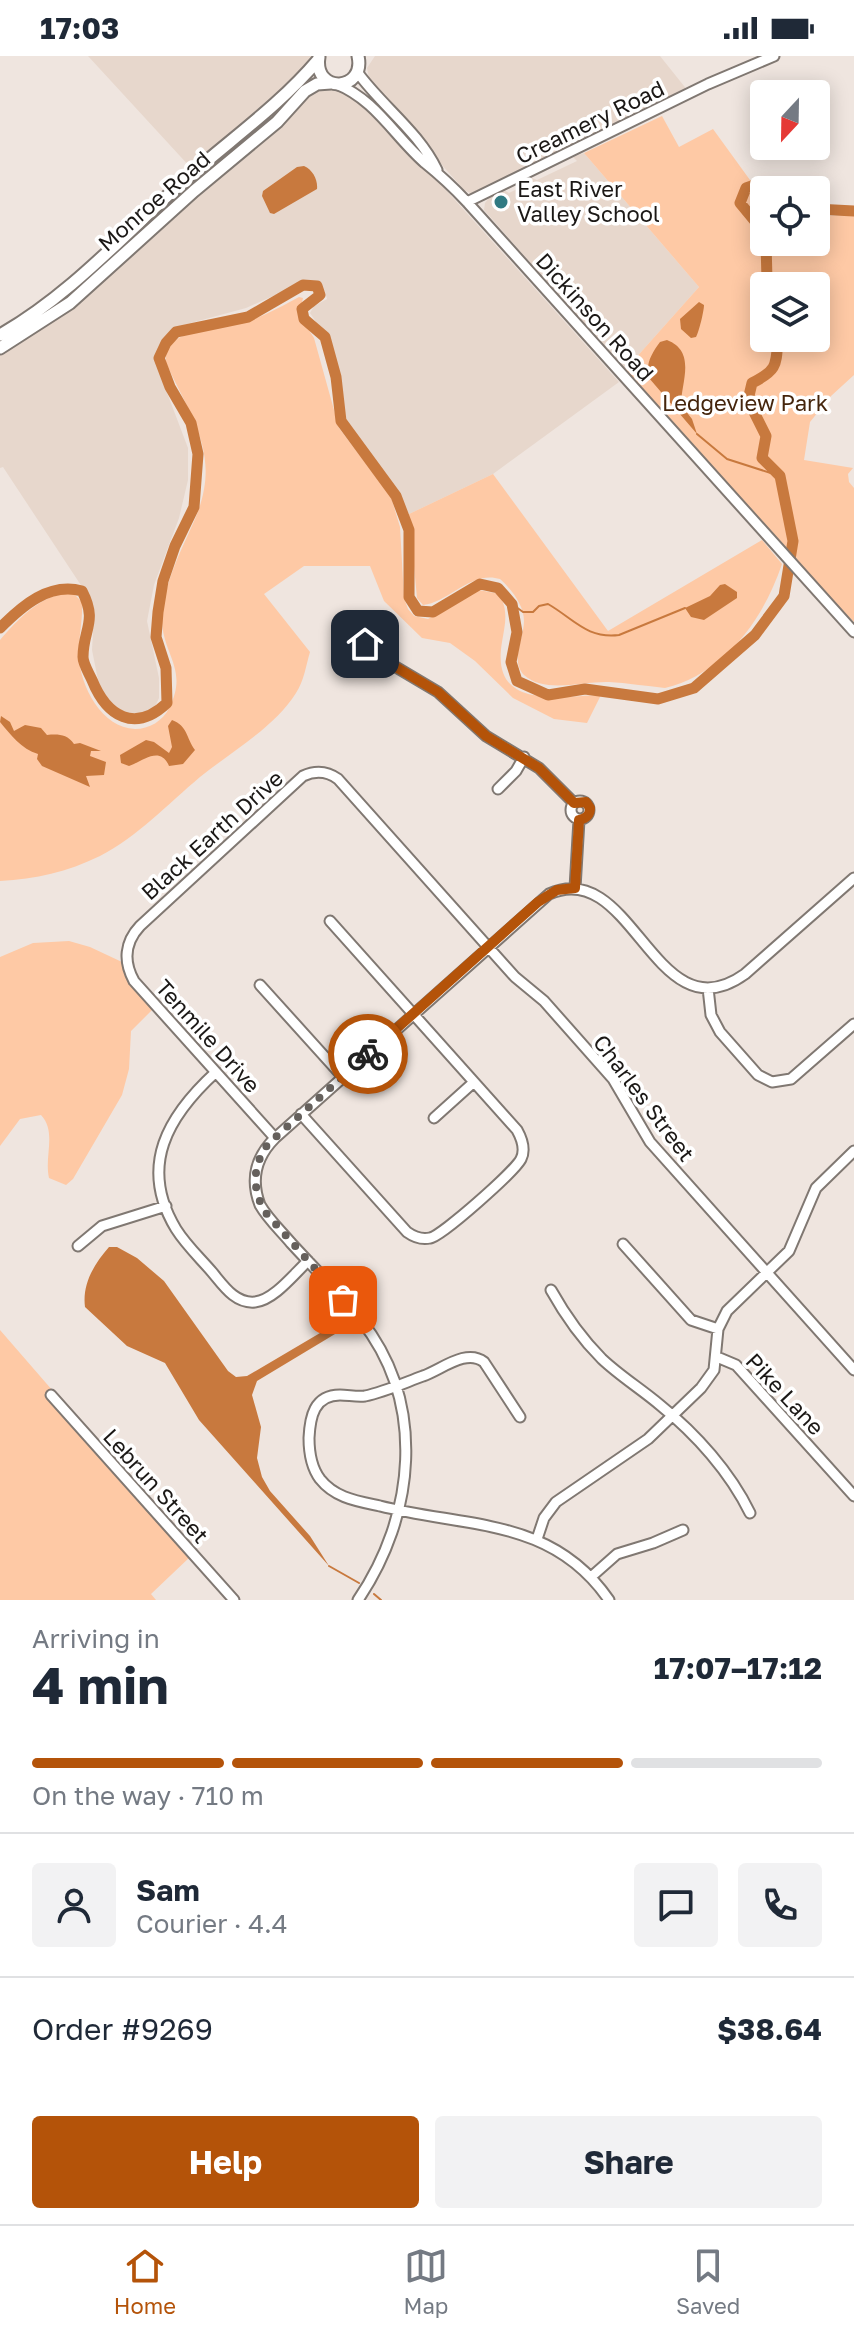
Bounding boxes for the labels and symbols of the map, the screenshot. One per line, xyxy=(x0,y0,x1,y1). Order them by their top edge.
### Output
street label: Creamery Road xyxy=(511,74,668,169)
north arrow xyxy=(750,80,830,160)
street label: Monroe Road xyxy=(92,145,215,257)
place label: East River Valley School xyxy=(517,175,660,227)
marker: East River Valley School xyxy=(492,193,510,211)
street label: Dickinson Road xyxy=(531,247,660,386)
park label: Ledgeview Park xyxy=(662,389,828,416)
pin xyxy=(331,610,399,678)
street label: Black Earth Drive xyxy=(135,764,288,905)
street label: Tenmile Drive xyxy=(151,974,266,1098)
courier xyxy=(328,1014,408,1094)
street label: Charles Street xyxy=(588,1029,701,1166)
pin xyxy=(309,1266,377,1334)
street label: Pike Lane xyxy=(741,1347,830,1440)
street label: Lebrun Street xyxy=(98,1423,215,1548)

